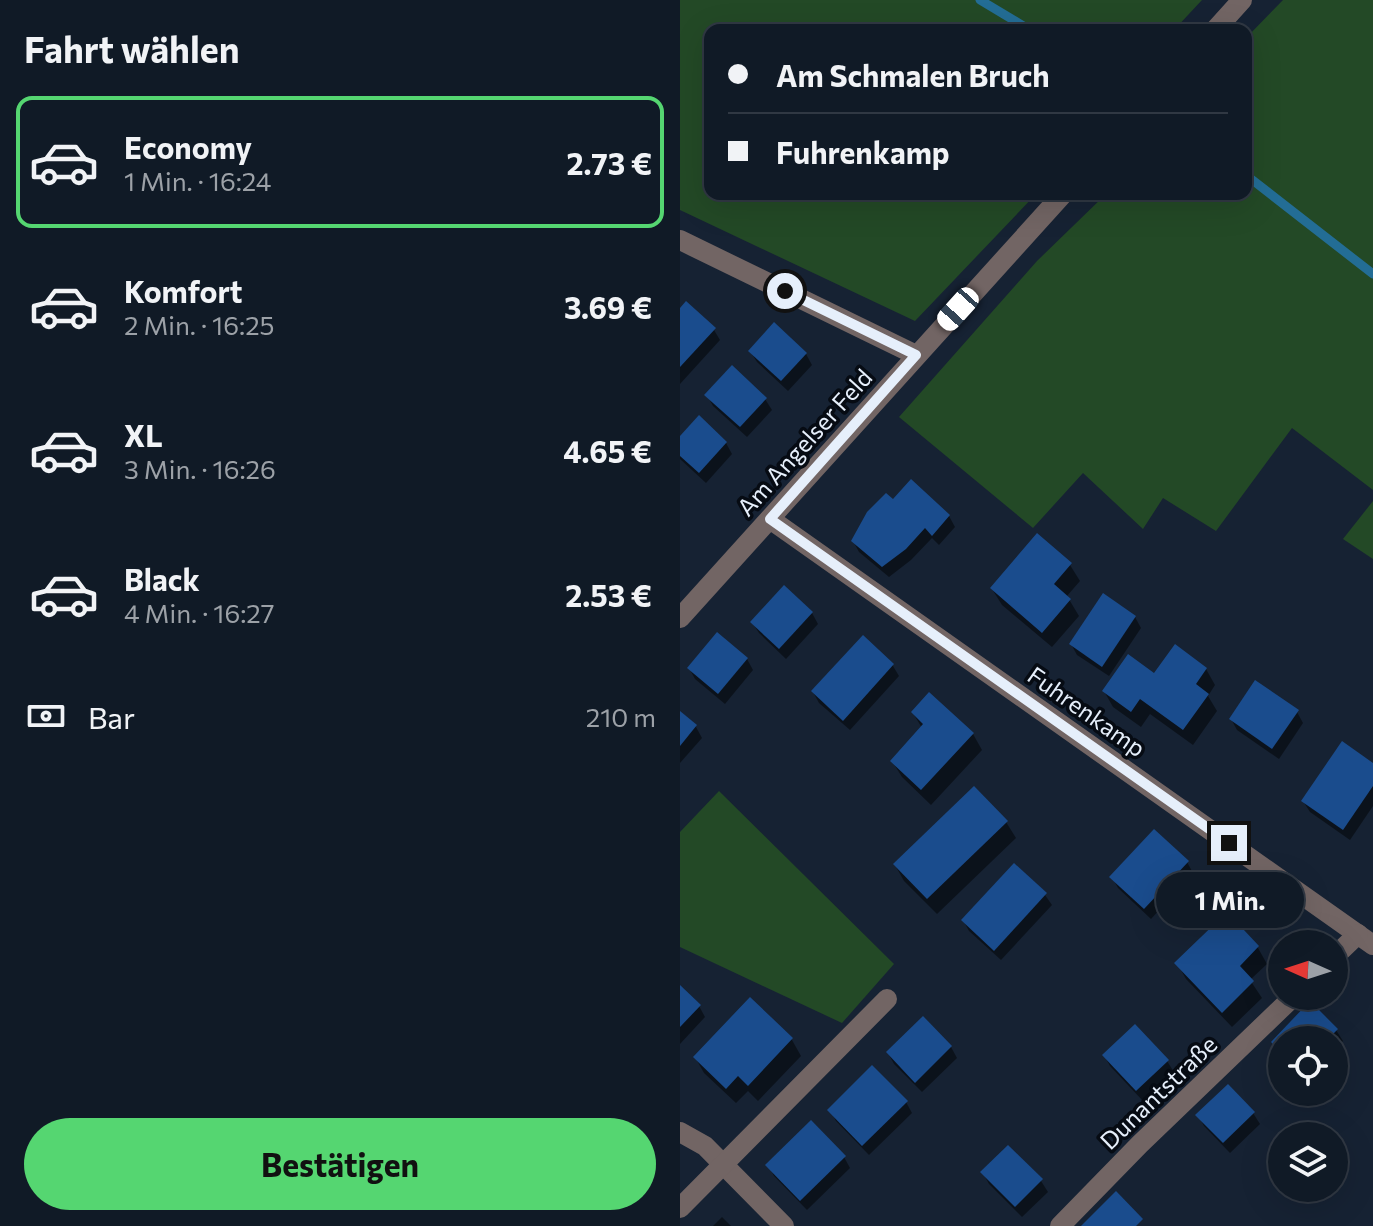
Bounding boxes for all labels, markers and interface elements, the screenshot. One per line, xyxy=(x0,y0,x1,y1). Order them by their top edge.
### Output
text: Fahrt wählen xyxy=(24,26,240,70)
text: Am Schmalen Bruch xyxy=(776,56,1050,93)
icon: car xyxy=(28,126,100,198)
text: Economy xyxy=(124,128,252,165)
text: Fuhrenkamp xyxy=(776,133,950,170)
text: 2.73 € xyxy=(566,144,652,181)
text: 1 Min. · 16:24 xyxy=(124,165,271,196)
icon: car xyxy=(28,270,100,342)
text: Komfort xyxy=(124,272,243,309)
route start xyxy=(767,273,803,309)
car xyxy=(933,283,983,335)
text: 3.69 € xyxy=(564,288,652,325)
text: 2 Min. · 16:25 xyxy=(124,309,275,340)
street label: Am Angelser Feld xyxy=(730,363,878,521)
icon: car xyxy=(28,414,100,486)
text: XL xyxy=(124,416,163,453)
text: 4.65 € xyxy=(563,432,652,469)
text: 3 Min. · 16:26 xyxy=(124,453,276,484)
icon: car xyxy=(28,558,100,630)
text: Black xyxy=(124,560,200,597)
text: 2.53 € xyxy=(565,576,652,613)
text: 4 Min. · 16:27 xyxy=(124,597,274,628)
street label: Fuhrenkamp xyxy=(1023,660,1151,762)
icon: cash xyxy=(24,694,68,738)
text: Bar xyxy=(88,698,135,735)
text: 210 m xyxy=(586,701,656,732)
route end xyxy=(1211,825,1247,861)
callout: 1 Min. xyxy=(1155,871,1303,927)
text: 1 Min. xyxy=(1195,884,1265,915)
north arrow xyxy=(1268,930,1348,1010)
map controls xyxy=(1268,930,1348,1202)
button: locate xyxy=(1268,1026,1348,1106)
street label: Dunantstraße xyxy=(1094,1029,1222,1155)
button: Bestätigen xyxy=(24,1118,656,1210)
button: layers xyxy=(1268,1122,1348,1202)

